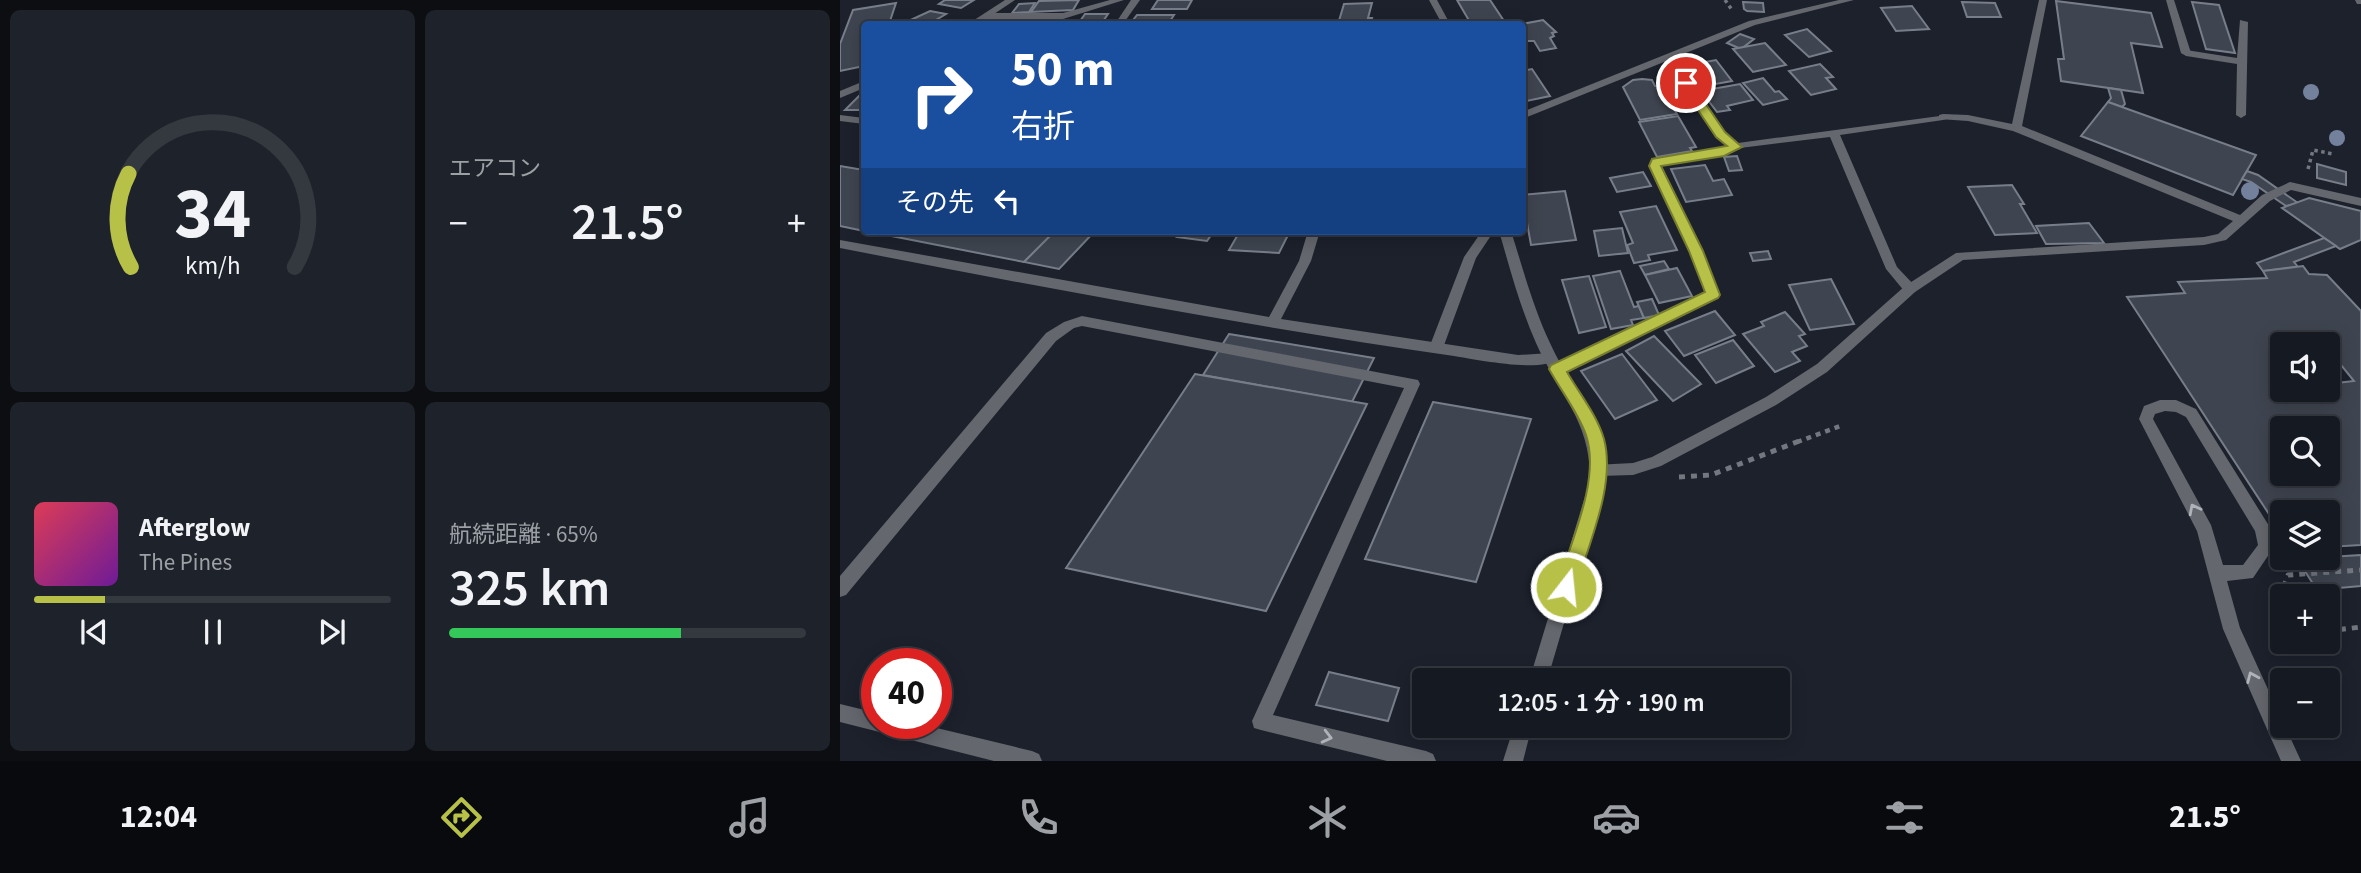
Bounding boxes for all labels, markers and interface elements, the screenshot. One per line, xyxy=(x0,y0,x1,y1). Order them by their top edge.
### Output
text: 50 m xyxy=(1011,35,1115,105)
icon: right xyxy=(896,49,987,140)
pin xyxy=(1656,53,1716,113)
icon: arrive xyxy=(1667,64,1705,102)
text: 右折 xyxy=(1011,104,1075,150)
text: エアコン xyxy=(449,152,541,185)
text: 34 xyxy=(174,162,251,266)
icon: left xyxy=(988,182,1026,220)
text: その先 xyxy=(896,184,974,221)
text: 21.5° xyxy=(571,186,684,260)
text: − xyxy=(449,197,468,251)
text: + xyxy=(787,197,806,251)
text: km/h xyxy=(185,248,240,284)
map controls xyxy=(2270,332,2340,738)
button: sound xyxy=(2270,332,2340,402)
button: search xyxy=(2270,416,2340,486)
button: layers xyxy=(2270,500,2340,570)
one-way arrow xyxy=(2189,504,2203,516)
text: Afterglow xyxy=(139,509,250,546)
text: 航続距離 · 65% xyxy=(449,518,598,551)
text: The Pines xyxy=(139,546,232,579)
position arrow xyxy=(1529,550,1603,624)
text: 325 km xyxy=(449,552,610,626)
button: + xyxy=(2270,584,2340,654)
icon: previous xyxy=(75,613,113,651)
icon: pause xyxy=(194,613,232,651)
icon: next xyxy=(313,613,351,651)
speed limit sign: 40 xyxy=(861,648,952,739)
button: − xyxy=(2270,668,2340,738)
one-way arrow xyxy=(2246,672,2260,684)
text: 12:05 · 1 分 · 190 m xyxy=(1497,684,1705,721)
one-way arrow xyxy=(1321,729,1333,743)
icon: directions xyxy=(437,793,486,842)
icon: music xyxy=(725,793,774,842)
icon: phone xyxy=(1014,793,1063,842)
icon: climate xyxy=(1303,793,1352,842)
icon: car xyxy=(1592,793,1641,842)
icon: filters xyxy=(1880,793,1929,842)
text: 12:04 xyxy=(120,794,197,840)
text: 21.5° xyxy=(2169,794,2241,840)

